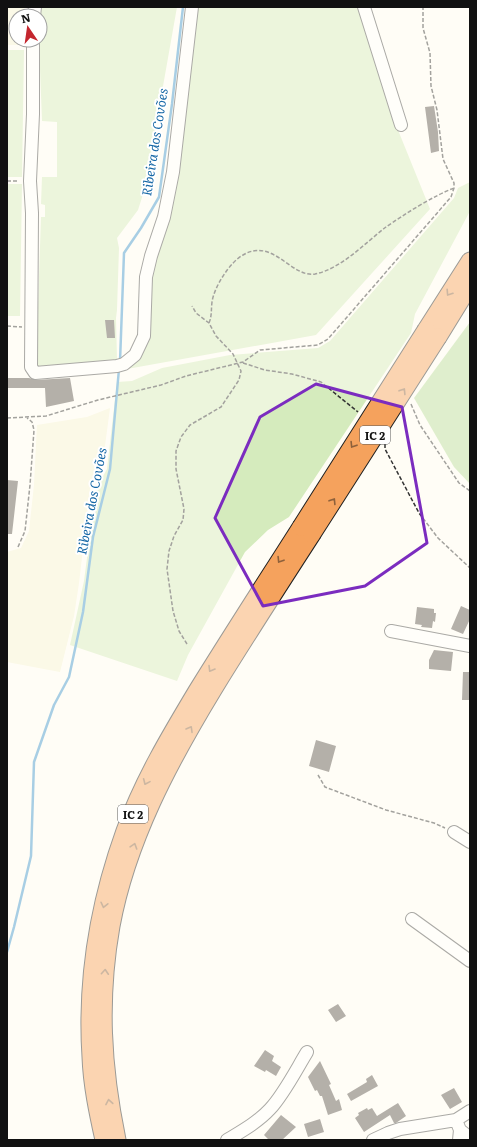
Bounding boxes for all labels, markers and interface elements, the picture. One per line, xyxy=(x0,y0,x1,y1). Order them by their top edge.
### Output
north arrow xyxy=(8,8,48,48)
text: N xyxy=(19,8,32,26)
water label: Ribeira dos Covões xyxy=(136,86,172,197)
one-way arrow xyxy=(447,289,454,296)
one-way arrow xyxy=(398,388,406,395)
road number: IC 2 xyxy=(360,426,390,444)
one-way arrow xyxy=(350,441,357,448)
water label: Ribeira dos Covões xyxy=(71,445,111,556)
one-way arrow xyxy=(328,498,336,505)
one-way arrow xyxy=(277,556,285,563)
one-way arrow xyxy=(208,665,215,672)
one-way arrow xyxy=(185,726,192,733)
one-way arrow xyxy=(143,779,151,786)
road number: IC 2 xyxy=(118,805,148,823)
one-way arrow xyxy=(129,842,137,849)
one-way arrow xyxy=(100,902,108,908)
one-way arrow xyxy=(101,969,110,975)
one-way arrow xyxy=(106,1099,114,1105)

